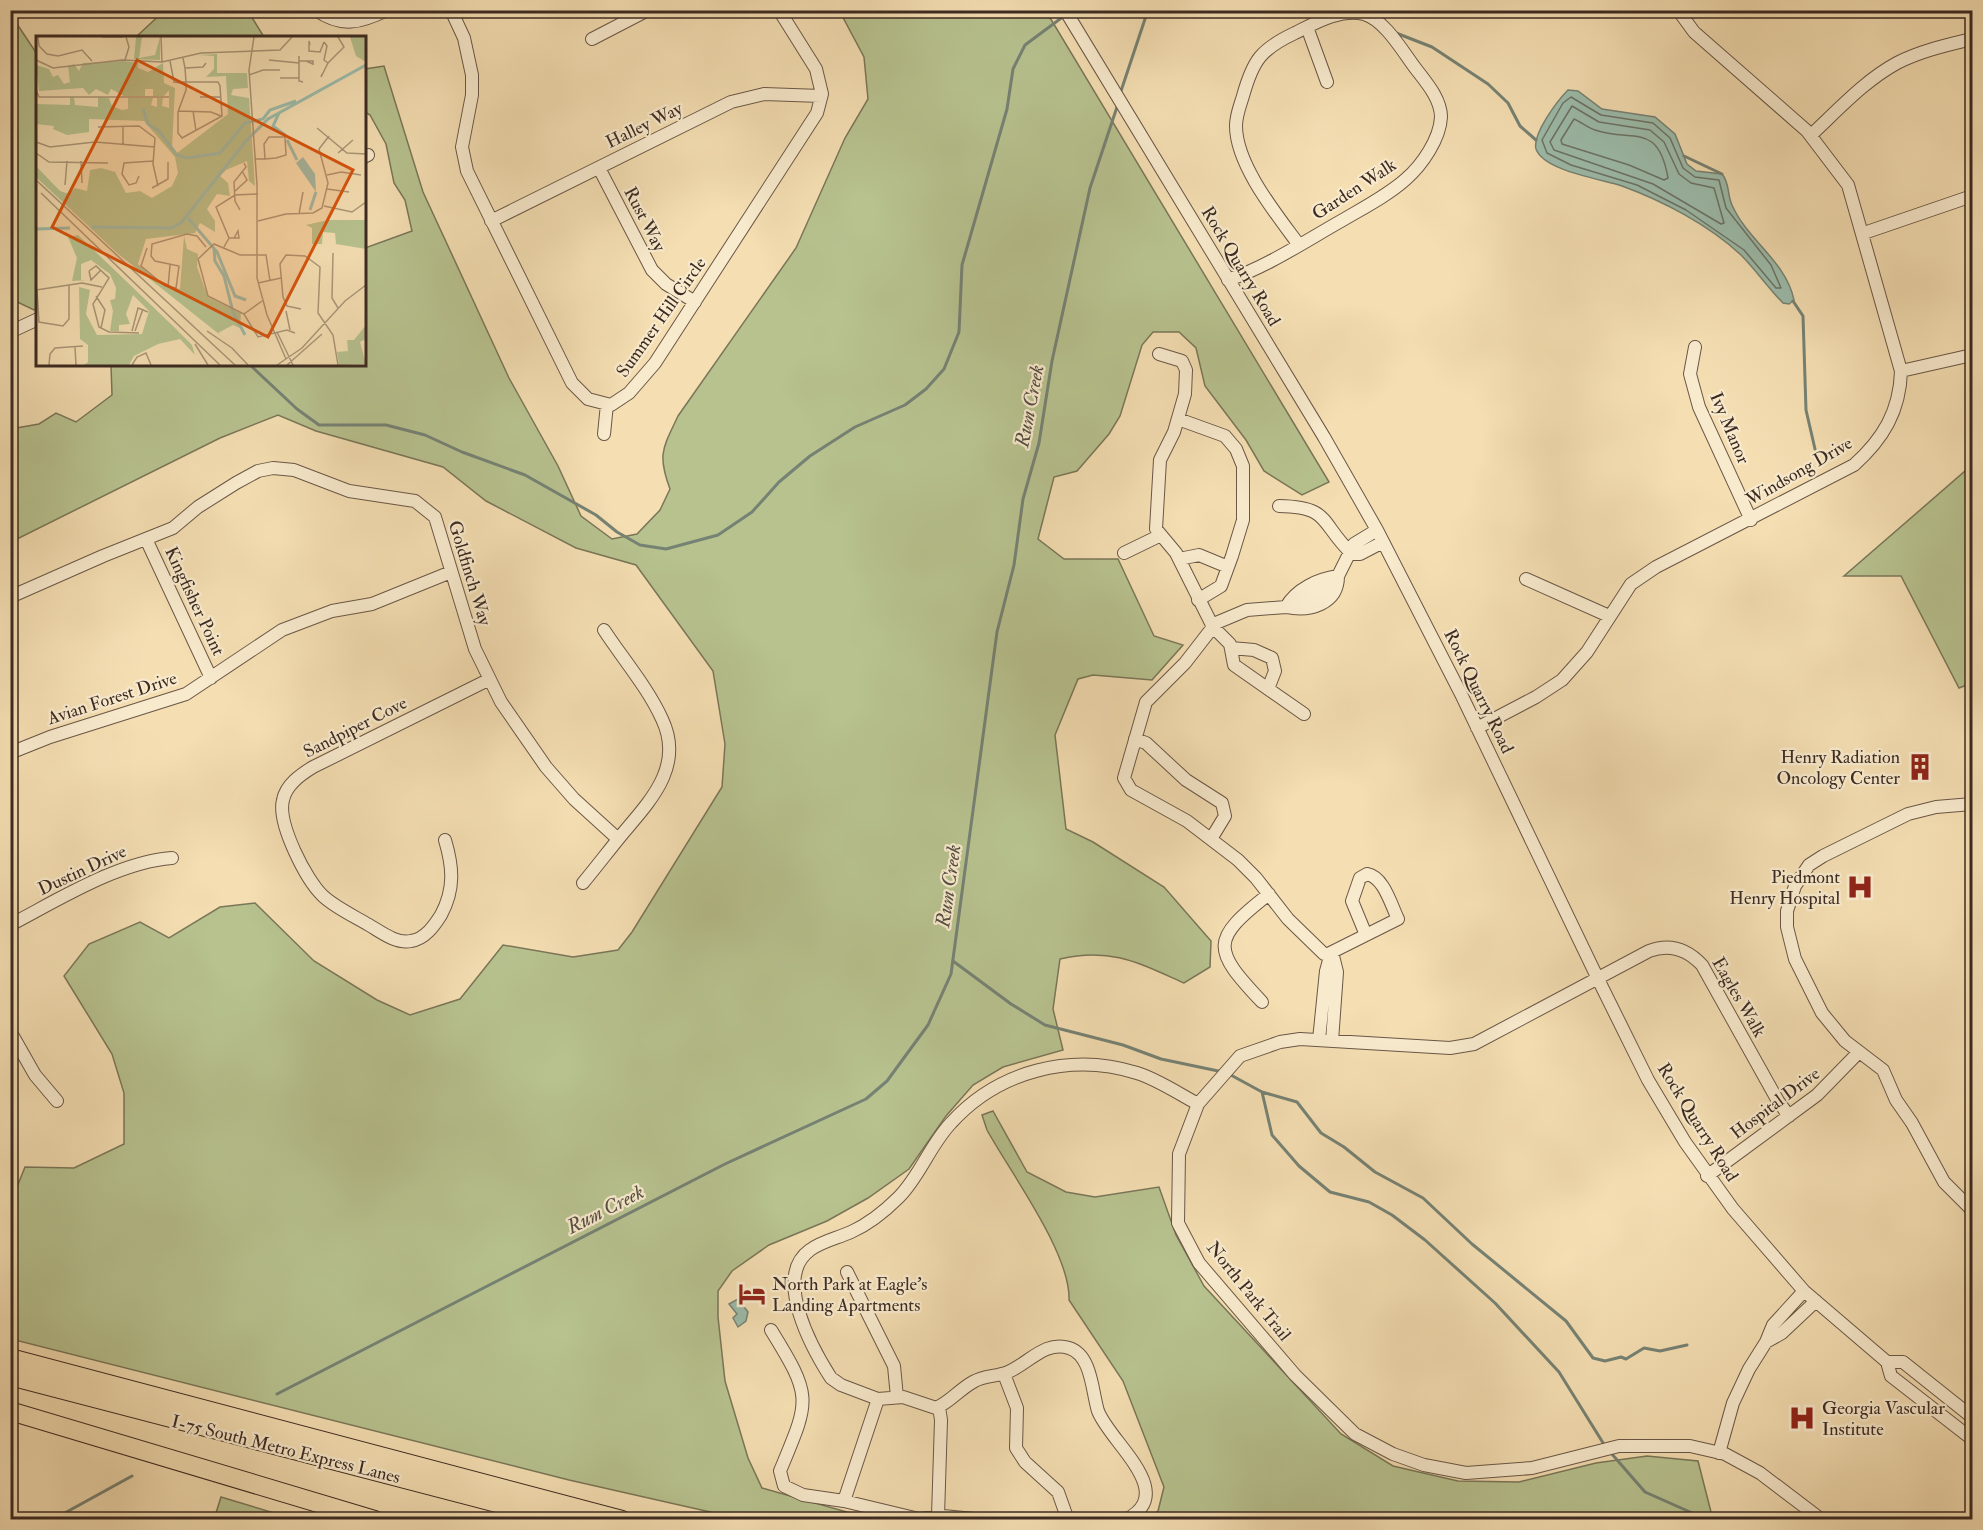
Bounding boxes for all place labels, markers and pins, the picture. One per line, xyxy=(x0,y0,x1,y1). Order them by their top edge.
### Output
place label: Henry Radiation Oncology Center xyxy=(1776,746,1900,790)
building icon: Henry Radiation Oncology Center xyxy=(1905,752,1935,782)
place label: Piedmont Henry Hospital xyxy=(1729,866,1840,910)
hospital icon: Piedmont Henry Hospital xyxy=(1845,872,1875,902)
place label: North Park at Eagle's Landing Apartments xyxy=(772,1273,927,1317)
hotel icon: North Park at Eagle's Landing Apartments xyxy=(737,1279,767,1309)
place label: Georgia Vascular Institute xyxy=(1822,1397,1945,1441)
hospital icon: Georgia Vascular Institute xyxy=(1787,1403,1817,1433)

